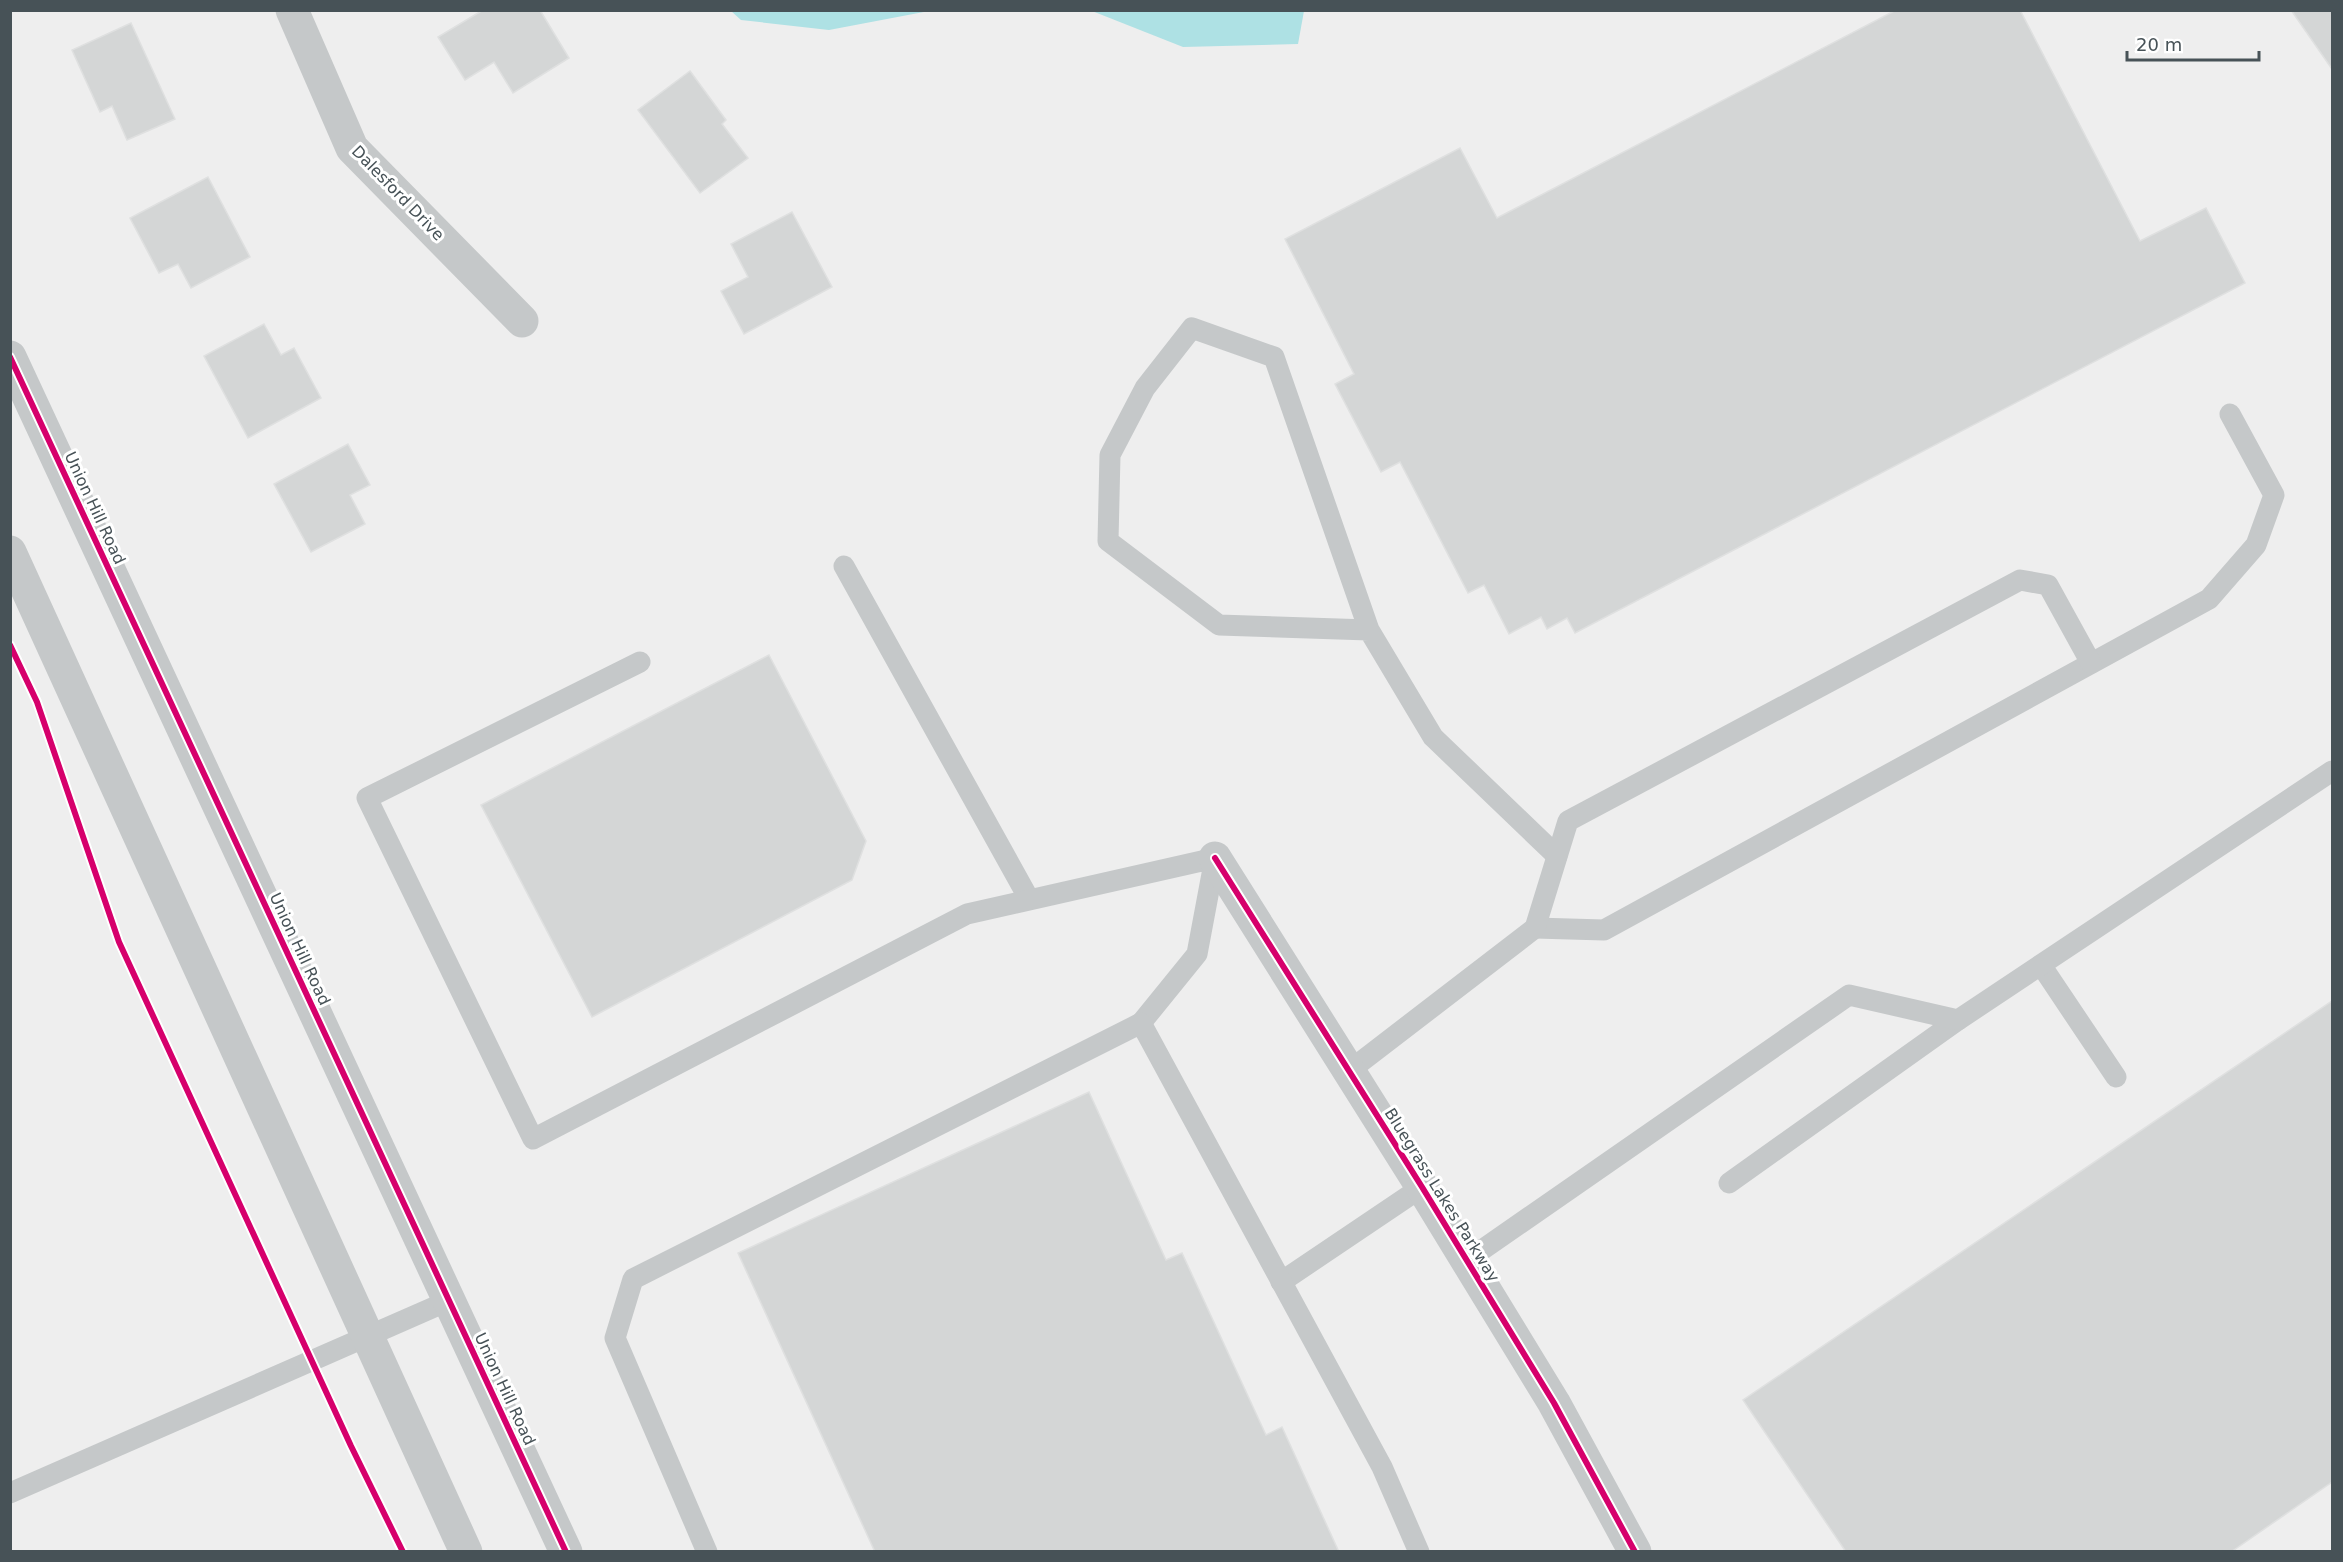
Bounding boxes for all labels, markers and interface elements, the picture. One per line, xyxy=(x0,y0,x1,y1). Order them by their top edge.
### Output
scale bar xyxy=(2127,24,2259,62)
text: 20 m xyxy=(2136,34,2182,55)
street label: Dalesford Drive xyxy=(348,142,448,244)
street label: Union Hill Road xyxy=(61,449,129,567)
street label: Union Hill Road xyxy=(266,890,334,1008)
street label: Bluegrass Lakes Parkway xyxy=(1381,1105,1503,1285)
street label: Union Hill Road xyxy=(471,1330,539,1448)

